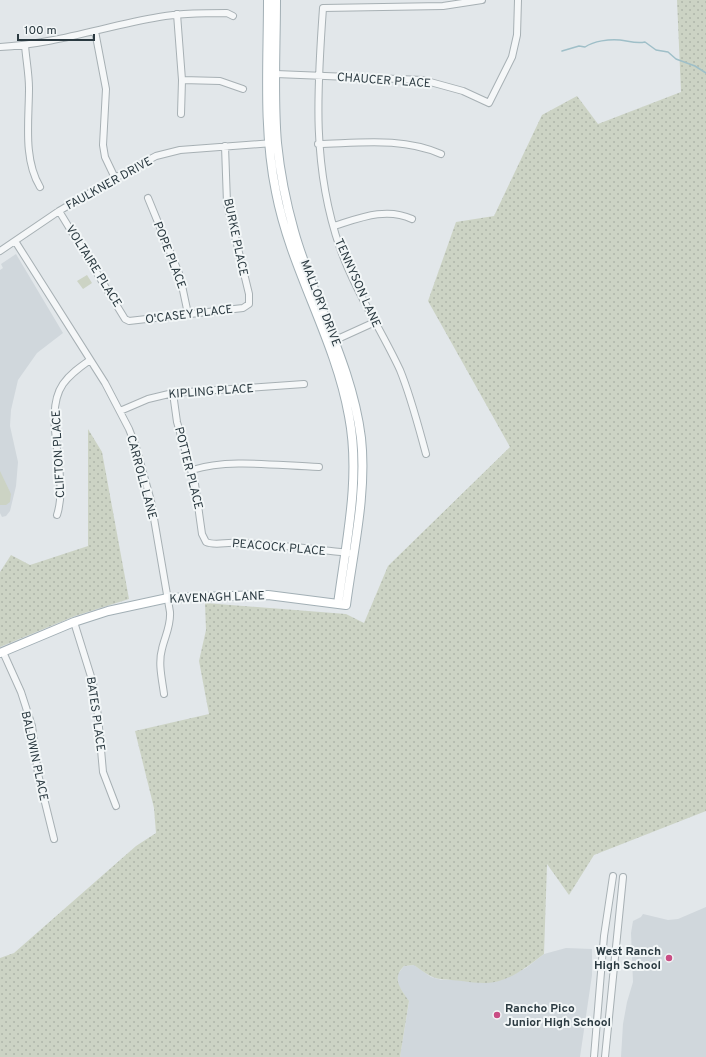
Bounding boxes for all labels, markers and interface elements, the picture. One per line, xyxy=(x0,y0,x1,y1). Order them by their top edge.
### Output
scale bar xyxy=(18,16,94,42)
text: 100 m xyxy=(24,23,57,39)
street label: CHAUCER PLACE xyxy=(336,70,432,92)
street label: FAULKNER DRIVE xyxy=(64,154,155,214)
street label: BURKE PLACE xyxy=(219,197,251,277)
street label: POPE PLACE xyxy=(149,219,189,291)
street label: VOLTAIRE PLACE xyxy=(61,222,125,311)
street label: TENNYSON LANE xyxy=(330,236,384,330)
street label: MALLORY DRIVE xyxy=(296,258,344,349)
street label: O'CASEY PLACE xyxy=(145,302,234,328)
street label: KIPLING PLACE xyxy=(168,381,254,403)
street label: CLIFTON PLACE xyxy=(49,410,69,498)
street label: POTTER PLACE xyxy=(170,425,206,511)
street label: CARROLL LANE xyxy=(122,433,160,521)
street label: PEACOCK PLACE xyxy=(231,536,326,560)
street label: KAVENAGH LANE xyxy=(169,588,265,608)
street label: BATES PLACE xyxy=(82,676,108,753)
street label: BALDWIN PLACE xyxy=(17,710,51,803)
place label: West Ranch High School xyxy=(594,944,661,974)
marker: West Ranch High School xyxy=(664,953,674,963)
place label: Rancho Pico Junior High School xyxy=(505,1001,611,1031)
marker: Rancho Pico Junior High School xyxy=(492,1010,502,1020)

